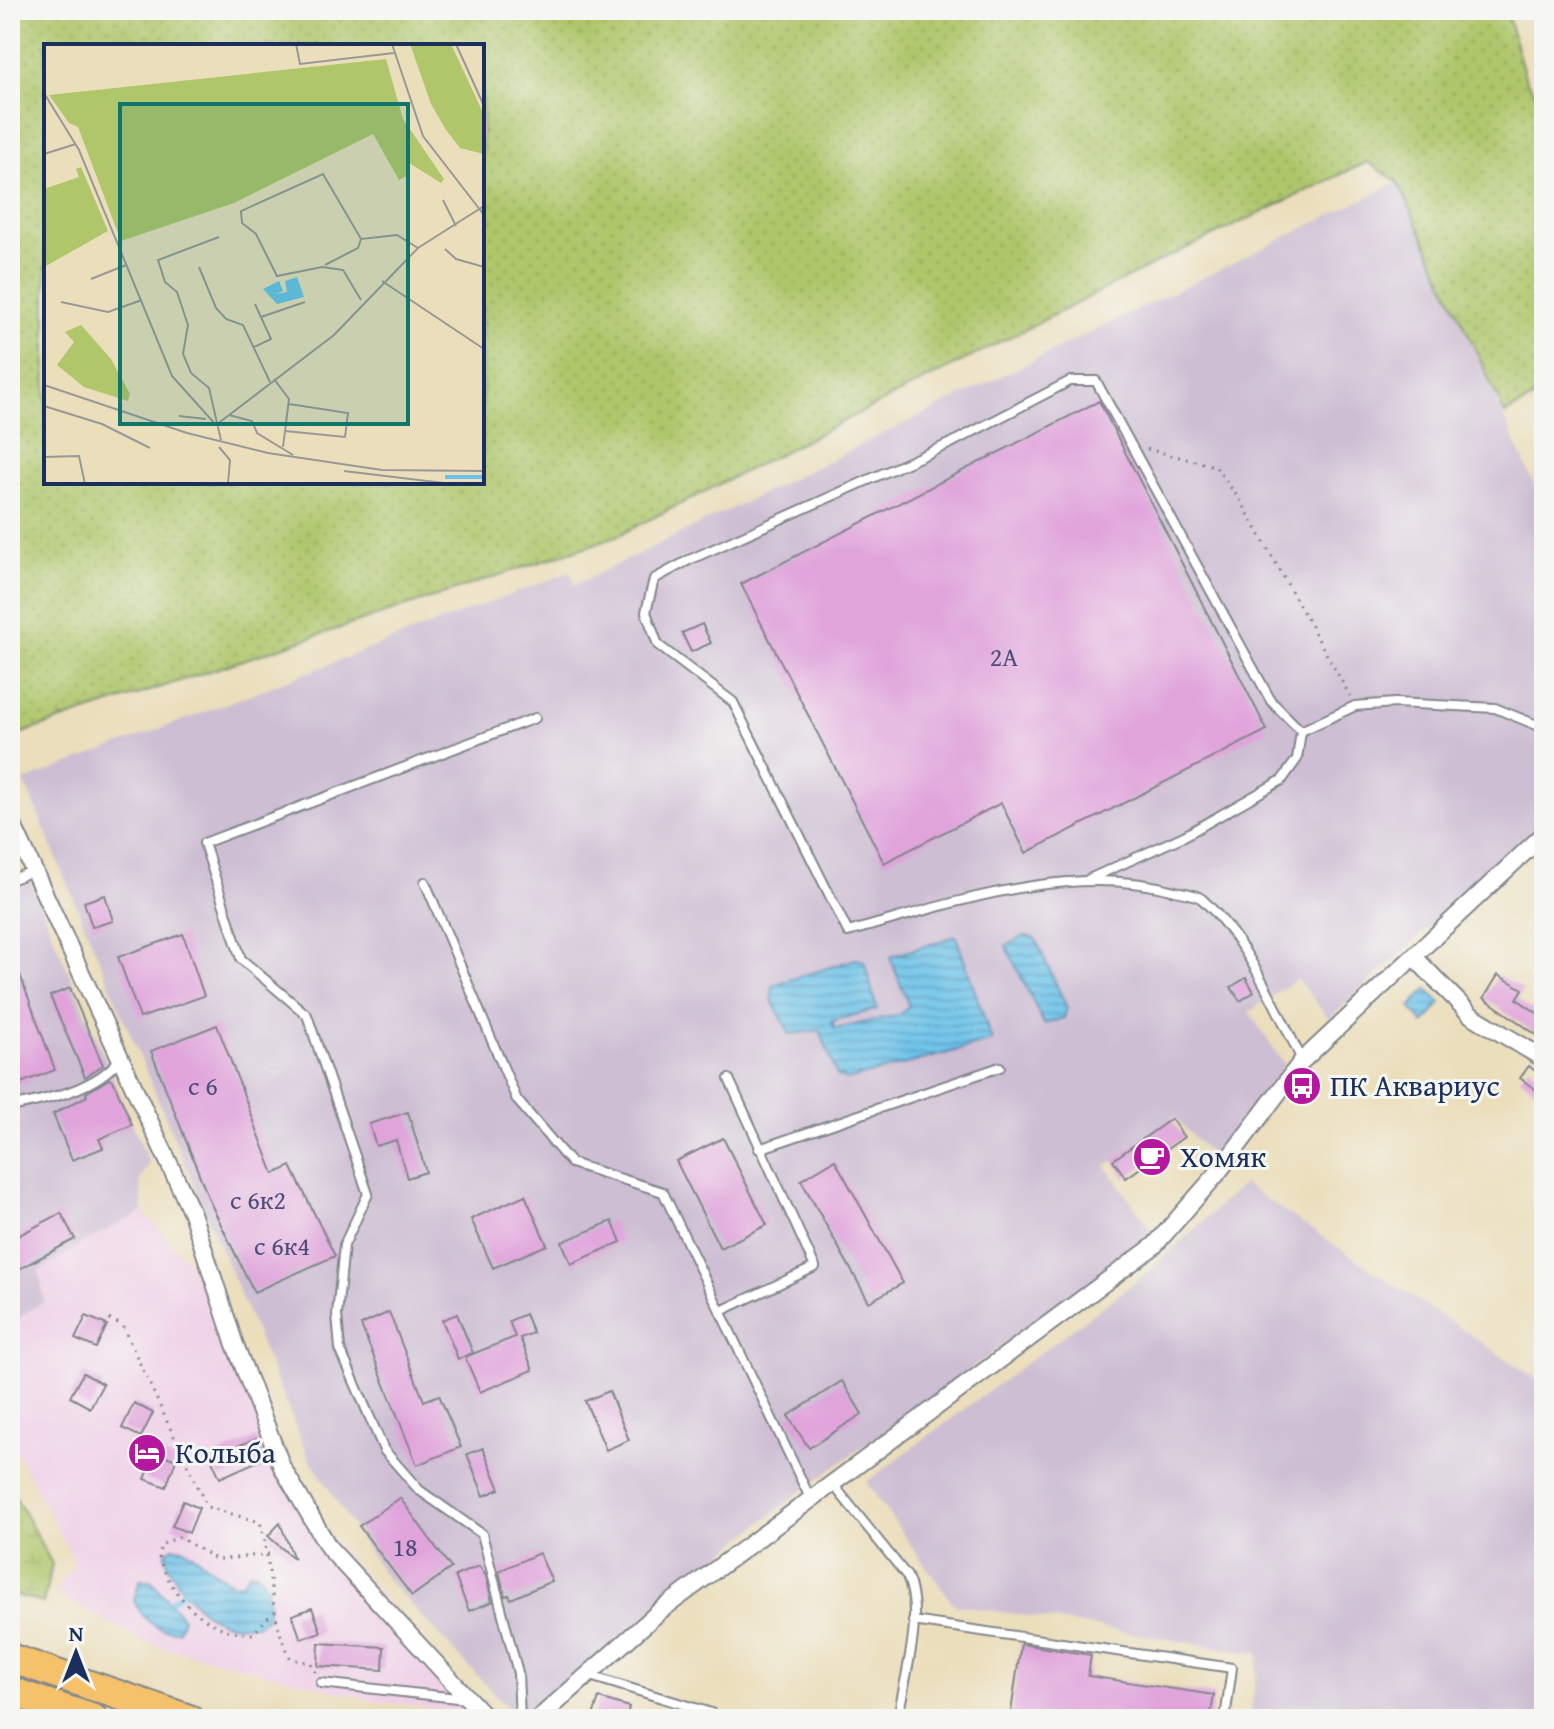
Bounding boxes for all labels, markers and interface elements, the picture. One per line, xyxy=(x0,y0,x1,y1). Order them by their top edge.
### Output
inset map xyxy=(44,44,484,484)
house number: 2А xyxy=(990,637,1018,676)
place label: ПК Аквариус xyxy=(1330,1063,1500,1107)
bus stop icon: ПК Аквариус xyxy=(1281,1065,1323,1107)
house number: с 6 xyxy=(188,1066,218,1105)
place label: Хомяк xyxy=(1180,1134,1267,1178)
cafe icon: Хомяк xyxy=(1131,1136,1173,1178)
house number: с 6к2 xyxy=(230,1180,286,1219)
house number: с 6к4 xyxy=(254,1226,310,1265)
place label: Колыба xyxy=(175,1430,277,1474)
hotel icon: Колыба xyxy=(126,1432,168,1474)
house number: 18 xyxy=(392,1527,418,1566)
north arrow xyxy=(36,1613,116,1693)
text: N xyxy=(69,1617,84,1649)

